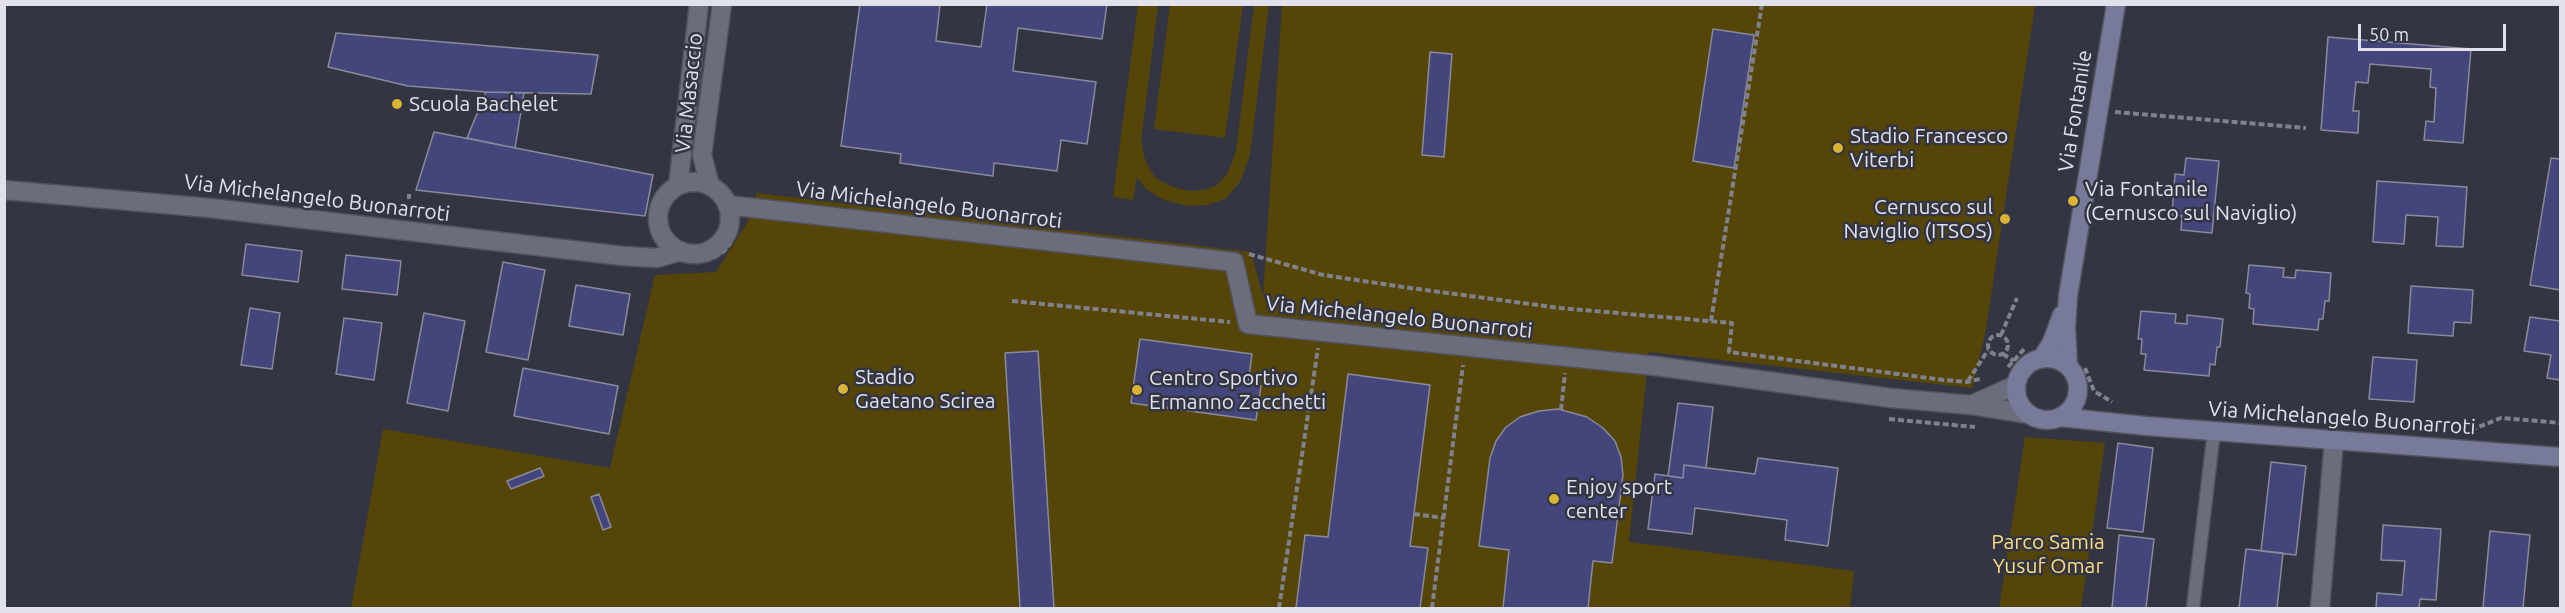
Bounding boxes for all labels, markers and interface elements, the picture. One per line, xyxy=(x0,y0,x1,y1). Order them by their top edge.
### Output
scale bar xyxy=(2361,12,2510,50)
text: 50 m xyxy=(2369,24,2409,44)
street label: Via Masaccio xyxy=(670,32,708,154)
street label: Via Fontanile xyxy=(2053,48,2097,174)
place label: Scuola Bachelet xyxy=(409,91,558,117)
marker: Scuola Bachelet xyxy=(390,97,404,111)
place label: Stadio Francesco Viterbi xyxy=(1850,123,2008,173)
marker: Stadio Francesco Viterbi xyxy=(1831,141,1845,155)
street label: Via Michelangelo Buonarroti xyxy=(182,169,452,227)
street label: Via Michelangelo Buonarroti xyxy=(794,176,1064,234)
place label: Via Fontanile (Cernusco sul Naviglio) xyxy=(2085,176,2297,226)
place label: Cernusco sul Naviglio (ITSOS) xyxy=(1844,194,1993,244)
marker: Via Fontanile (Cernusco sul Naviglio) xyxy=(2066,194,2080,208)
marker: Cernusco sul Naviglio (ITSOS) xyxy=(1998,212,2012,226)
street label: Via Michelangelo Buonarroti xyxy=(1264,290,1534,344)
place label: Stadio Gaetano Scirea xyxy=(855,364,996,414)
place label: Centro Sportivo Ermanno Zacchetti xyxy=(1149,365,1326,415)
marker: Stadio Gaetano Scirea xyxy=(836,382,850,396)
marker: Centro Sportivo Ermanno Zacchetti xyxy=(1130,383,1144,397)
street label: Via Michelangelo Buonarroti xyxy=(2207,396,2477,440)
place label: Enjoy sport center xyxy=(1566,474,1672,524)
marker: Enjoy sport center xyxy=(1547,492,1561,506)
park label: Parco Samia Yusuf Omar xyxy=(1991,529,2105,579)

